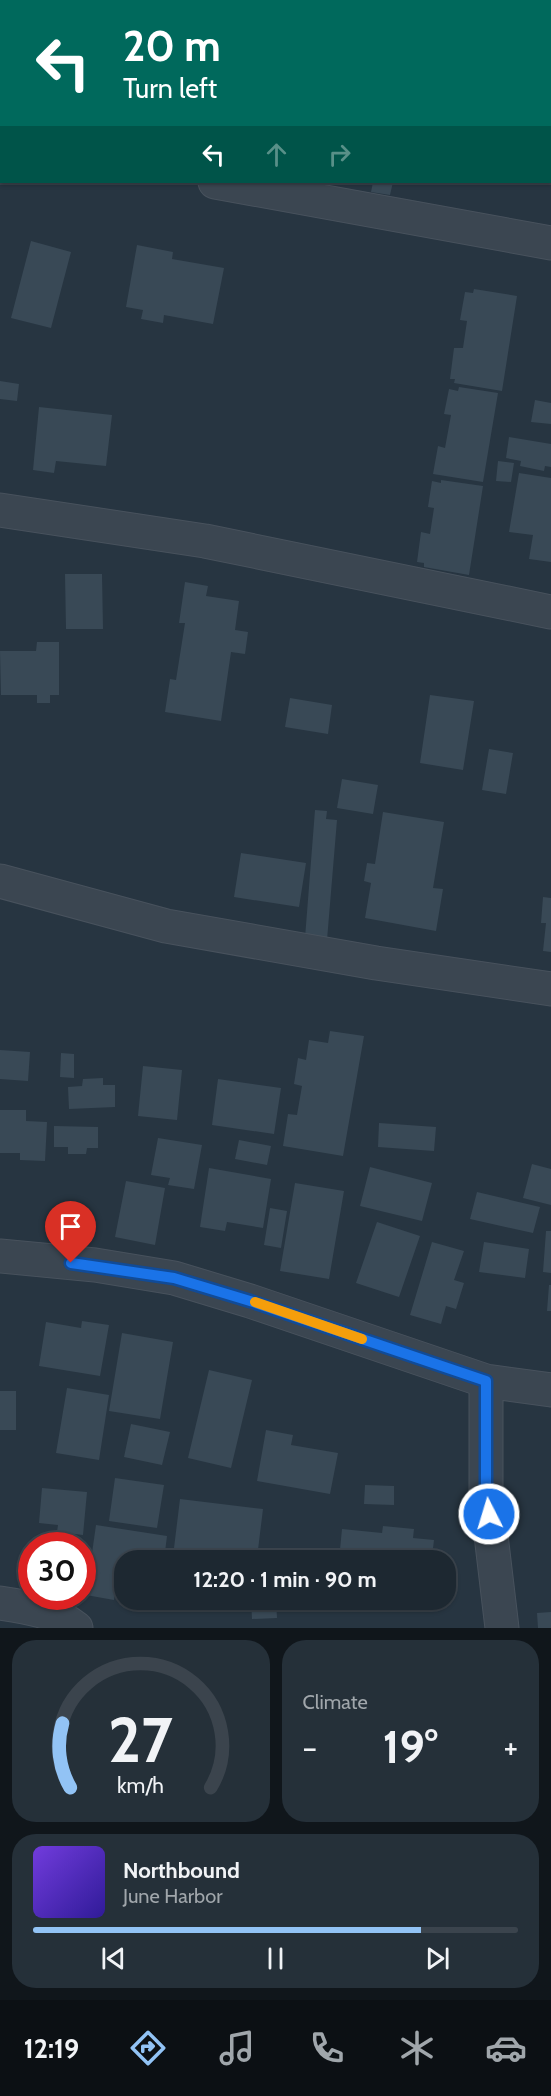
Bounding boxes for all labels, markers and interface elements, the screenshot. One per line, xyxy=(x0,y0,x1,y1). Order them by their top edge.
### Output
text: 20 m xyxy=(123,20,221,72)
icon: left xyxy=(24,24,102,102)
text: Turn left xyxy=(123,72,217,105)
icon: left xyxy=(197,138,230,171)
icon: ahead xyxy=(260,138,293,171)
icon: right xyxy=(323,138,356,171)
pin xyxy=(45,1201,96,1263)
icon: arrive xyxy=(54,1210,87,1243)
position arrow xyxy=(457,1482,521,1546)
speed limit sign: 30 xyxy=(18,1532,96,1610)
text: 12:20 · 1 min · 90 m xyxy=(193,1566,377,1593)
text: Climate xyxy=(303,1690,368,1714)
text: 27 xyxy=(108,1702,173,1778)
text: 19° xyxy=(383,1720,438,1774)
text: − xyxy=(303,1727,317,1767)
text: + xyxy=(503,1727,518,1767)
text: km/h xyxy=(117,1772,164,1798)
text: Northbound xyxy=(123,1857,240,1884)
text: June Harbor xyxy=(123,1884,223,1908)
icon: previous xyxy=(97,1942,130,1975)
icon: pause xyxy=(259,1942,292,1975)
icon: next xyxy=(421,1942,454,1975)
icon: directions xyxy=(127,2027,169,2069)
icon: music xyxy=(216,2027,258,2069)
icon: phone xyxy=(306,2027,348,2069)
icon: climate xyxy=(396,2027,438,2069)
icon: car xyxy=(485,2027,527,2069)
text: 12:19 xyxy=(24,2032,79,2065)

